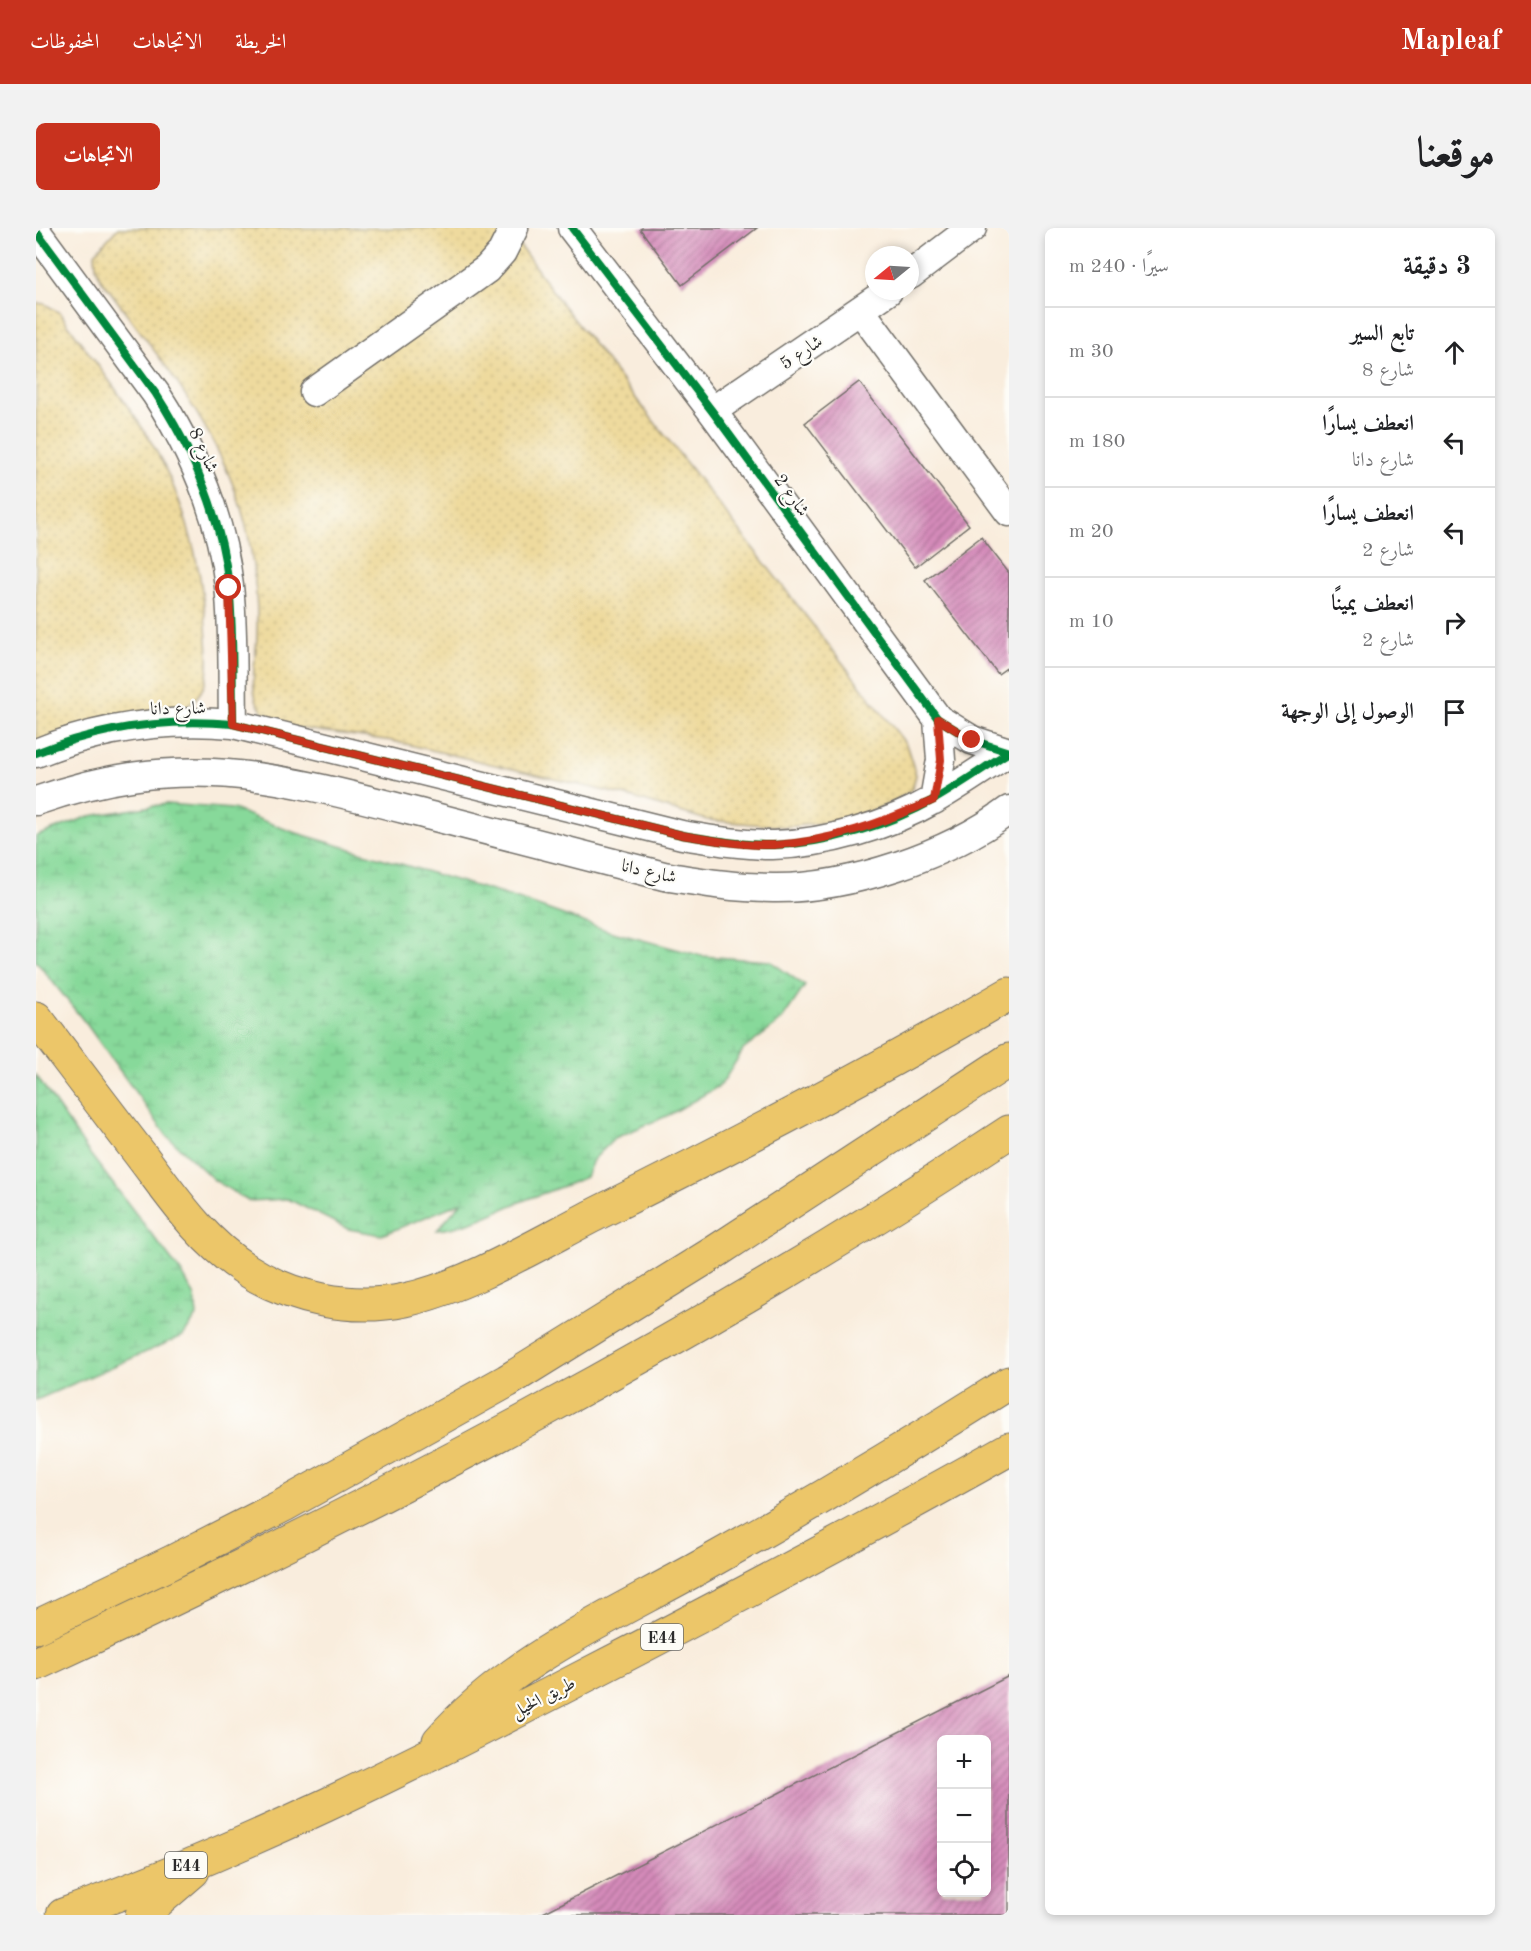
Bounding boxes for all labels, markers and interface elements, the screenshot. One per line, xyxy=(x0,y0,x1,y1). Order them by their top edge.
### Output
text: Mapleaf xyxy=(1401,28,1501,56)
text: المحفوظات xyxy=(30,32,99,53)
text: الاتجاهات xyxy=(132,32,202,53)
text: الخريطة xyxy=(235,32,286,53)
button: الاتجاهات xyxy=(36,123,160,190)
text: موقعنا xyxy=(1417,134,1495,176)
north arrow xyxy=(865,246,919,300)
text: 3 دقيقة xyxy=(1403,254,1471,280)
text: سيرًا · 240 m xyxy=(1069,257,1169,277)
text: تابع السير xyxy=(1350,323,1414,345)
street label: شارع 5 xyxy=(777,332,829,378)
icon: ahead xyxy=(1438,336,1471,369)
text: 30 m xyxy=(1069,342,1114,362)
text: شارع 8 xyxy=(1362,361,1414,381)
text: انعطف يسارًا xyxy=(1322,413,1414,435)
street label: شارع 8 xyxy=(181,425,221,478)
icon: left xyxy=(1438,426,1471,459)
text: 180 m xyxy=(1069,432,1125,452)
text: شارع دانا xyxy=(1352,451,1414,471)
street label: شارع 2 xyxy=(766,471,812,523)
text: انعطف يسارًا xyxy=(1322,503,1414,525)
icon: left xyxy=(1438,516,1471,549)
text: 20 m xyxy=(1069,522,1114,542)
text: شارع 2 xyxy=(1362,541,1414,561)
route start xyxy=(215,574,241,600)
text: انعطف يمينًا xyxy=(1331,593,1414,615)
icon: right xyxy=(1438,606,1471,639)
text: 10 m xyxy=(1069,612,1114,632)
text: شارع 2 xyxy=(1362,631,1414,651)
icon: arrive xyxy=(1438,696,1471,729)
street label: شارع دانا xyxy=(150,700,206,723)
text: الوصول إلى الوجهة xyxy=(1281,701,1414,723)
route end xyxy=(958,726,984,752)
street label: شارع دانا xyxy=(618,857,678,892)
road number: E44 xyxy=(641,1624,683,1650)
street label: طريق الخيل xyxy=(509,1674,580,1724)
map controls xyxy=(937,1735,991,1897)
button: + xyxy=(937,1735,991,1789)
button: − xyxy=(937,1789,991,1843)
button: locate xyxy=(937,1843,991,1897)
road number: E44 xyxy=(165,1852,207,1878)

